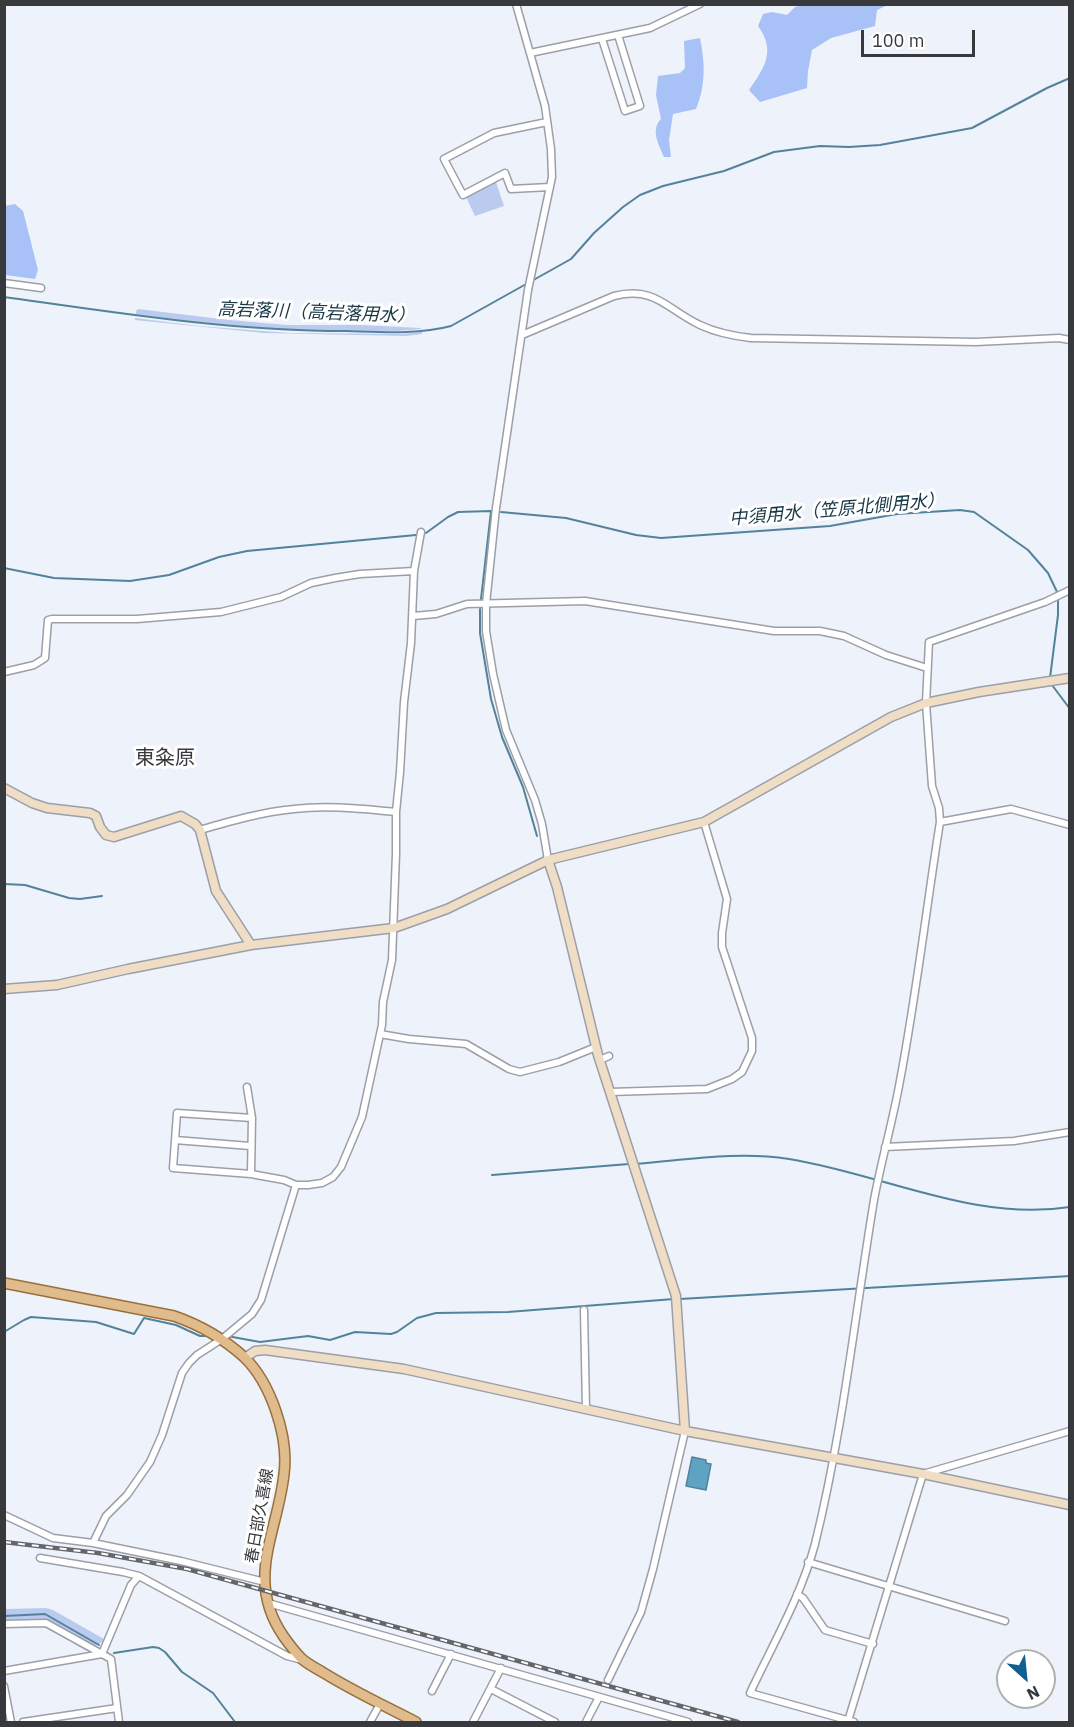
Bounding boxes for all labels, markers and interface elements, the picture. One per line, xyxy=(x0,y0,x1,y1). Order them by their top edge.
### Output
scale bar xyxy=(864,18,978,56)
text: 100 m xyxy=(872,29,924,52)
water label: 高岩落川（高岩落用水） xyxy=(217,299,415,327)
water label: 中須用水（笠原北側用水） xyxy=(728,490,946,530)
district label: 東粂原 xyxy=(135,746,195,770)
street label: 春日部久喜線 xyxy=(242,1467,278,1565)
north arrow xyxy=(996,1649,1056,1709)
text: N xyxy=(1024,1682,1043,1705)

